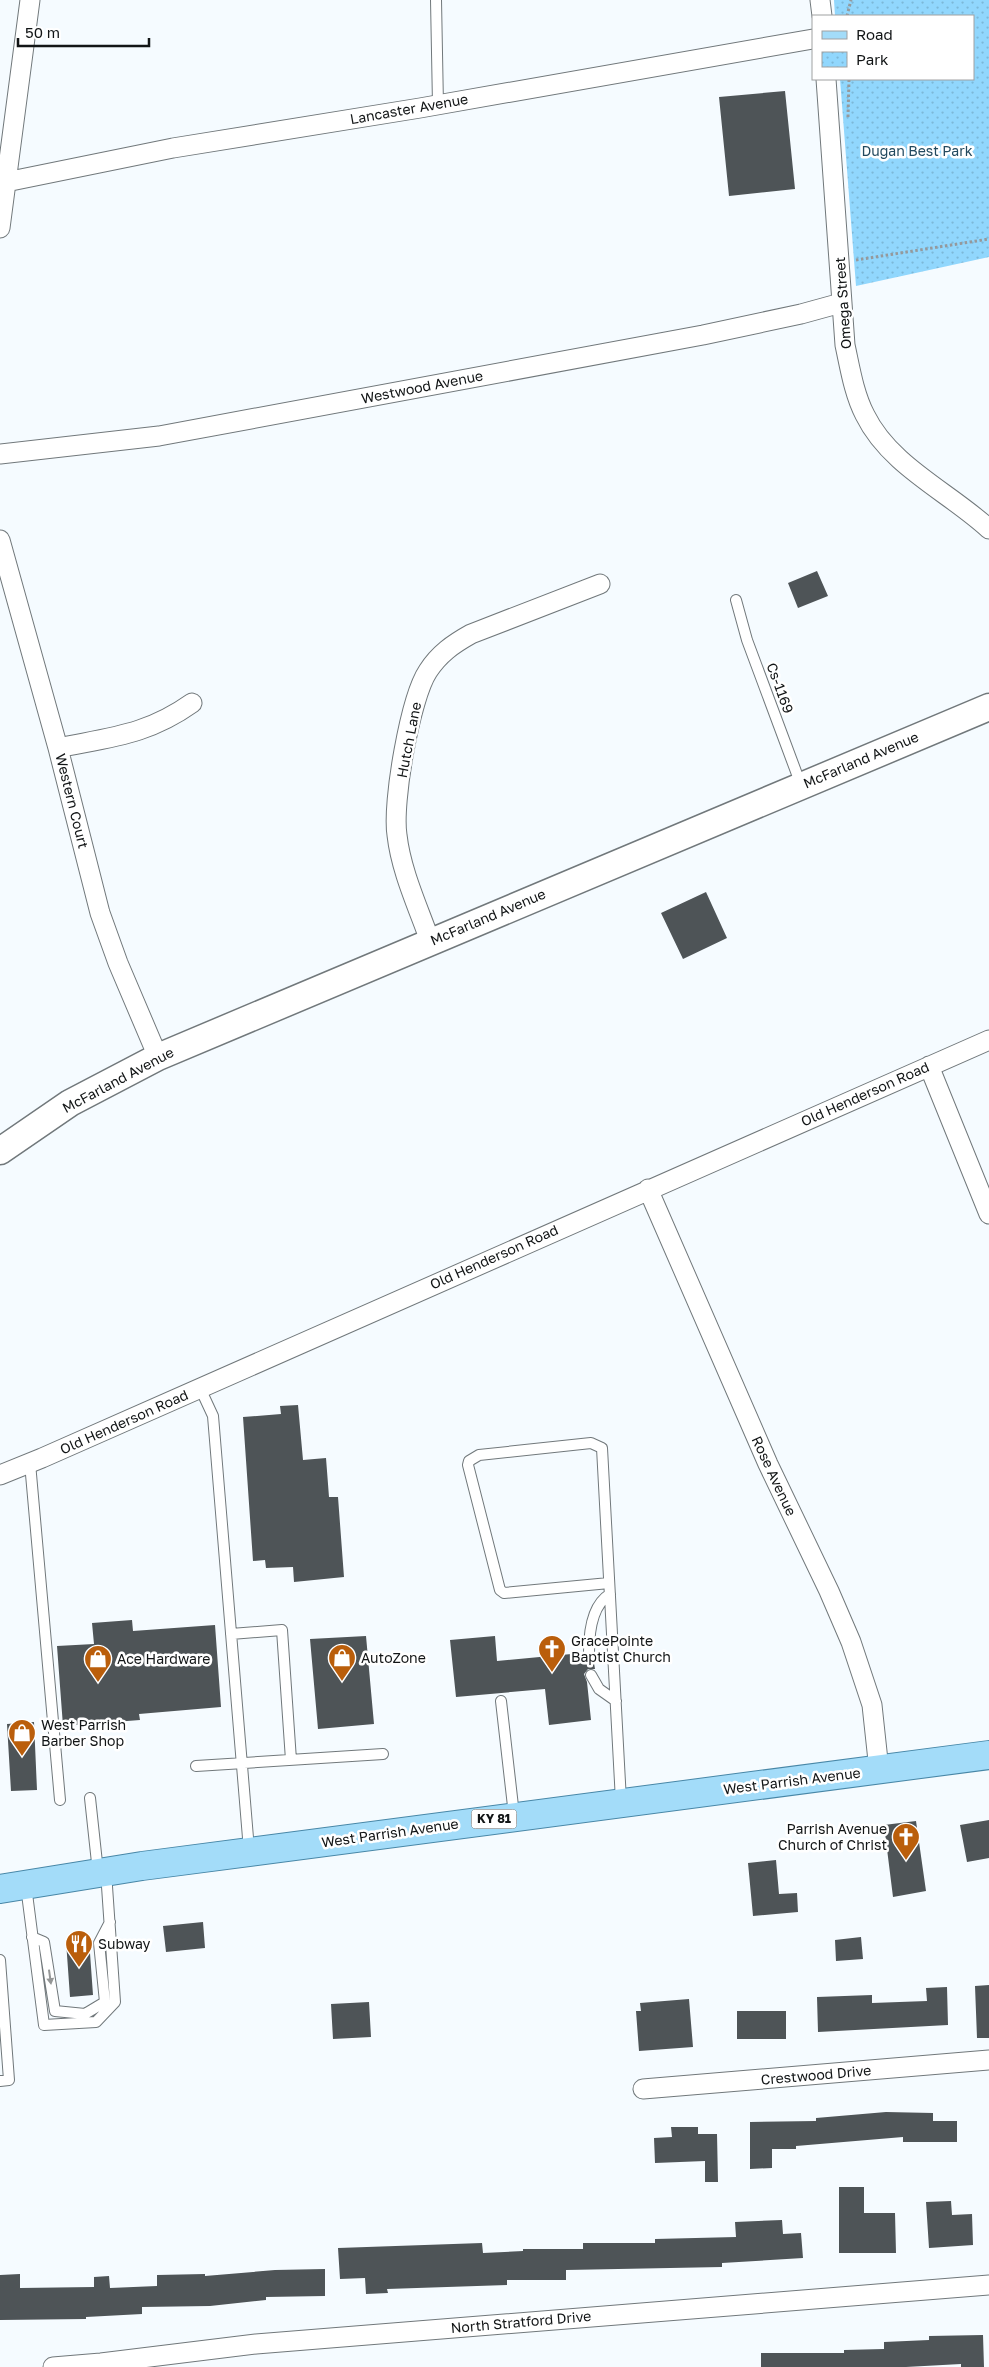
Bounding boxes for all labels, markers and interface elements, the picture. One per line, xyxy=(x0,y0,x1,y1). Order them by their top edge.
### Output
scale bar xyxy=(18,15,149,47)
legend xyxy=(812,15,974,80)
text: 50 m xyxy=(25,23,60,41)
text: Road xyxy=(856,25,893,43)
text: Park xyxy=(856,50,889,68)
street label: Lancaster Avenue xyxy=(348,90,469,127)
park label: Dugan Best Park xyxy=(861,142,973,159)
street label: Omega Street xyxy=(831,256,854,350)
street label: Westwood Avenue xyxy=(360,366,484,407)
street label: Cs-1169 xyxy=(763,660,797,716)
street label: Hutch Lane xyxy=(393,700,424,779)
street label: McFarland Avenue xyxy=(801,728,921,792)
street label: Western Court xyxy=(52,752,93,850)
street label: McFarland Avenue xyxy=(428,885,548,949)
street label: McFarland Avenue xyxy=(59,1043,176,1116)
street label: Old Henderson Road xyxy=(798,1058,932,1129)
street label: Old Henderson Road xyxy=(427,1221,561,1292)
street label: Old Henderson Road xyxy=(57,1386,191,1457)
street label: Rose Avenue xyxy=(749,1433,800,1518)
place label: GracePointe Baptist Church xyxy=(571,1632,671,1665)
church icon: GracePointe Baptist Church xyxy=(537,1634,567,1673)
shop icon: AutoZone xyxy=(327,1643,357,1682)
shop icon: Ace Hardware xyxy=(83,1644,113,1683)
place label: AutoZone xyxy=(361,1649,426,1666)
place label: Ace Hardware xyxy=(117,1650,210,1667)
place label: West Parrish Barber Shop xyxy=(41,1716,126,1749)
shop icon: West Parrish Barber Shop xyxy=(7,1718,37,1757)
street label: West Parrish Avenue xyxy=(722,1764,862,1797)
road number: KY 81 xyxy=(472,1810,516,1828)
street label: West Parrish Avenue xyxy=(320,1814,459,1851)
place label: Parrish Avenue Church of Christ xyxy=(778,1820,887,1853)
church icon: Parrish Avenue Church of Christ xyxy=(891,1822,921,1861)
restaurant icon: Subway xyxy=(64,1929,94,1968)
place label: Subway xyxy=(98,1935,151,1952)
one-way arrow xyxy=(46,1969,54,1985)
street label: Crestwood Drive xyxy=(760,2061,872,2088)
street label: North Stratford Drive xyxy=(450,2307,592,2336)

